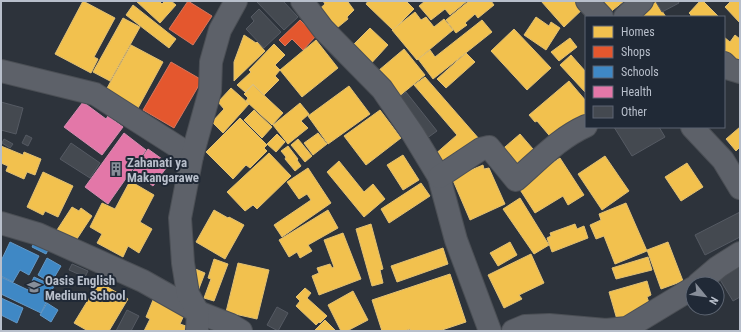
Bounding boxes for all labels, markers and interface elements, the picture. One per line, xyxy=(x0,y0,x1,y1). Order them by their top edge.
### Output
legend xyxy=(585,16,725,128)
text: Homes xyxy=(621,25,655,39)
text: Shops xyxy=(621,45,650,59)
text: Schools xyxy=(621,65,659,79)
text: Health xyxy=(621,85,652,99)
text: Other xyxy=(621,105,647,119)
place label: Zahanati ya Makangarawe xyxy=(127,155,199,185)
building icon: Zahanati ya Makangarawe xyxy=(108,161,124,177)
place label: Oasis English Medium School xyxy=(45,273,125,303)
north arrow xyxy=(685,276,725,316)
school or university icon: Oasis English Medium School xyxy=(26,279,42,295)
text: N xyxy=(706,295,721,307)

